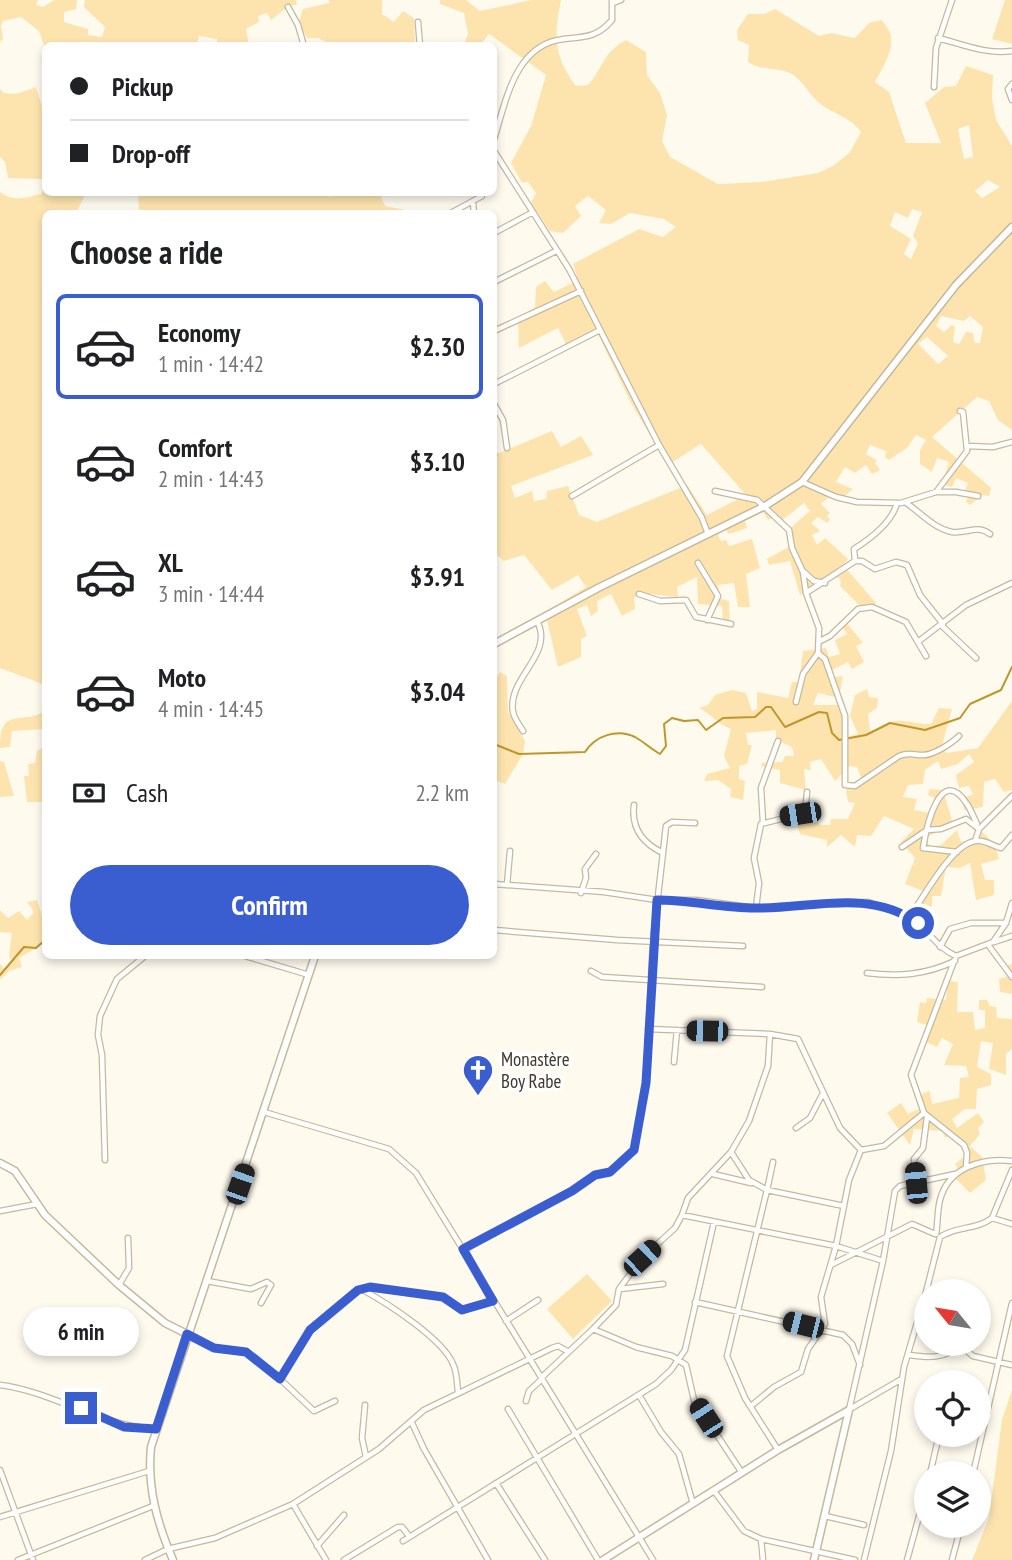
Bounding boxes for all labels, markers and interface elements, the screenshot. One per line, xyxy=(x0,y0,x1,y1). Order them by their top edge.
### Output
text: Pickup xyxy=(112,70,173,103)
text: Drop-off xyxy=(112,137,190,170)
text: Choose a ride xyxy=(70,231,223,273)
icon: car xyxy=(74,315,137,378)
text: Economy xyxy=(158,316,240,349)
text: $2.30 xyxy=(410,330,465,363)
text: 1 min · 14:42 xyxy=(158,349,264,378)
icon: car xyxy=(74,430,137,493)
text: Comfort xyxy=(158,431,232,464)
text: $3.10 xyxy=(410,445,465,478)
text: 2 min · 14:43 xyxy=(158,464,264,493)
icon: car xyxy=(74,545,137,608)
text: XL xyxy=(158,546,183,579)
text: $3.91 xyxy=(410,560,465,593)
text: 3 min · 14:44 xyxy=(158,579,264,608)
icon: car xyxy=(74,660,137,723)
text: Moto xyxy=(158,661,206,694)
text: $3.04 xyxy=(410,675,465,708)
text: 4 min · 14:45 xyxy=(158,694,264,723)
icon: cash xyxy=(70,774,108,812)
text: Cash xyxy=(126,776,168,809)
text: 2.2 km xyxy=(415,778,469,807)
car xyxy=(778,800,823,828)
button: Confirm xyxy=(70,865,469,945)
route start xyxy=(902,907,934,939)
car xyxy=(686,1020,729,1042)
place label: Monastère Boy Rabe xyxy=(501,1047,570,1093)
church icon: Monastère Boy Rabe xyxy=(461,1053,495,1097)
car xyxy=(224,1161,257,1207)
car xyxy=(904,1161,929,1205)
car xyxy=(620,1236,665,1280)
north arrow xyxy=(914,1279,990,1356)
map controls xyxy=(914,1279,991,1538)
callout: 6 min xyxy=(23,1306,139,1356)
car xyxy=(781,1310,826,1340)
text: 6 min xyxy=(58,1317,104,1346)
button: locate xyxy=(914,1370,991,1447)
route end xyxy=(65,1392,97,1424)
car xyxy=(686,1395,727,1441)
button: layers xyxy=(914,1461,991,1538)

